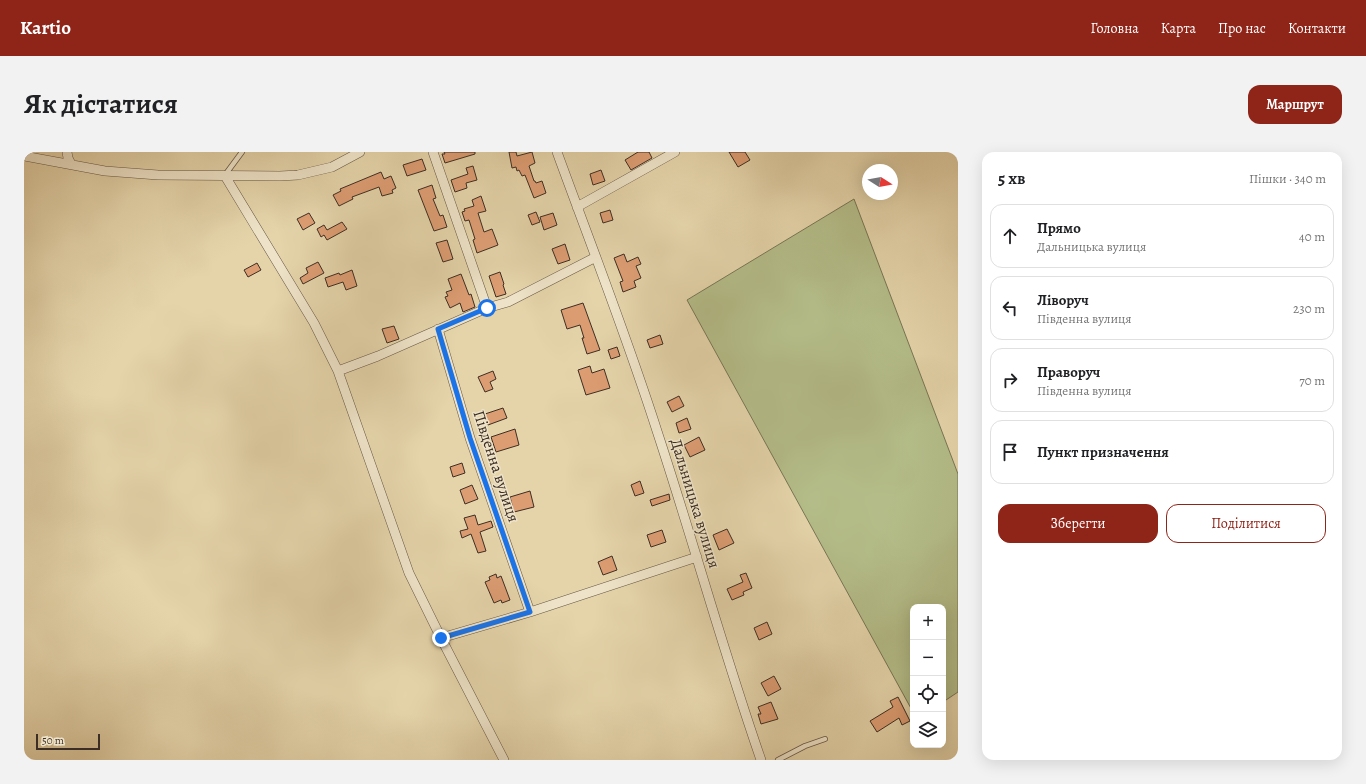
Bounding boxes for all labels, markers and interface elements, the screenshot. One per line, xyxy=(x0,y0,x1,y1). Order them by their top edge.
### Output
text: Kartio xyxy=(20,15,71,41)
text: Головна xyxy=(1090,19,1139,38)
text: Карта xyxy=(1161,19,1196,38)
text: Про нас xyxy=(1218,19,1266,38)
text: Контакти xyxy=(1288,19,1346,38)
text: Як дістатися xyxy=(24,85,178,123)
button: Маршрут xyxy=(1248,85,1342,124)
north arrow xyxy=(862,164,898,200)
text: 5 хв xyxy=(998,167,1026,190)
text: Пішки · 340 m xyxy=(1249,170,1326,187)
text: Прямо xyxy=(1037,218,1081,238)
icon: ahead xyxy=(999,225,1021,247)
text: 40 m xyxy=(1299,228,1325,245)
text: Дальницька вулиця xyxy=(1037,238,1146,255)
text: Ліворуч xyxy=(1037,290,1089,310)
icon: left xyxy=(999,297,1021,319)
route start xyxy=(478,299,496,317)
text: 230 m xyxy=(1293,300,1325,317)
text: Південна вулиця xyxy=(1037,310,1132,327)
text: Праворуч xyxy=(1037,362,1100,382)
icon: right xyxy=(999,369,1021,391)
text: 70 m xyxy=(1299,372,1325,389)
text: Південна вулиця xyxy=(1037,382,1132,399)
street label: Південна вулиця xyxy=(468,408,525,525)
street label: Дальницька вулиця xyxy=(665,436,725,571)
icon: arrive xyxy=(999,441,1021,463)
text: Пункт призначення xyxy=(1037,442,1169,462)
button: Зберегти xyxy=(998,504,1158,543)
button: Поділитися xyxy=(1166,504,1326,543)
map controls xyxy=(910,604,946,748)
button: + xyxy=(910,604,946,640)
route end xyxy=(432,629,450,647)
button: − xyxy=(910,640,946,676)
button: locate xyxy=(910,676,946,712)
button: layers xyxy=(910,712,946,748)
scale bar xyxy=(36,732,100,751)
text: 50 m xyxy=(42,733,64,748)

